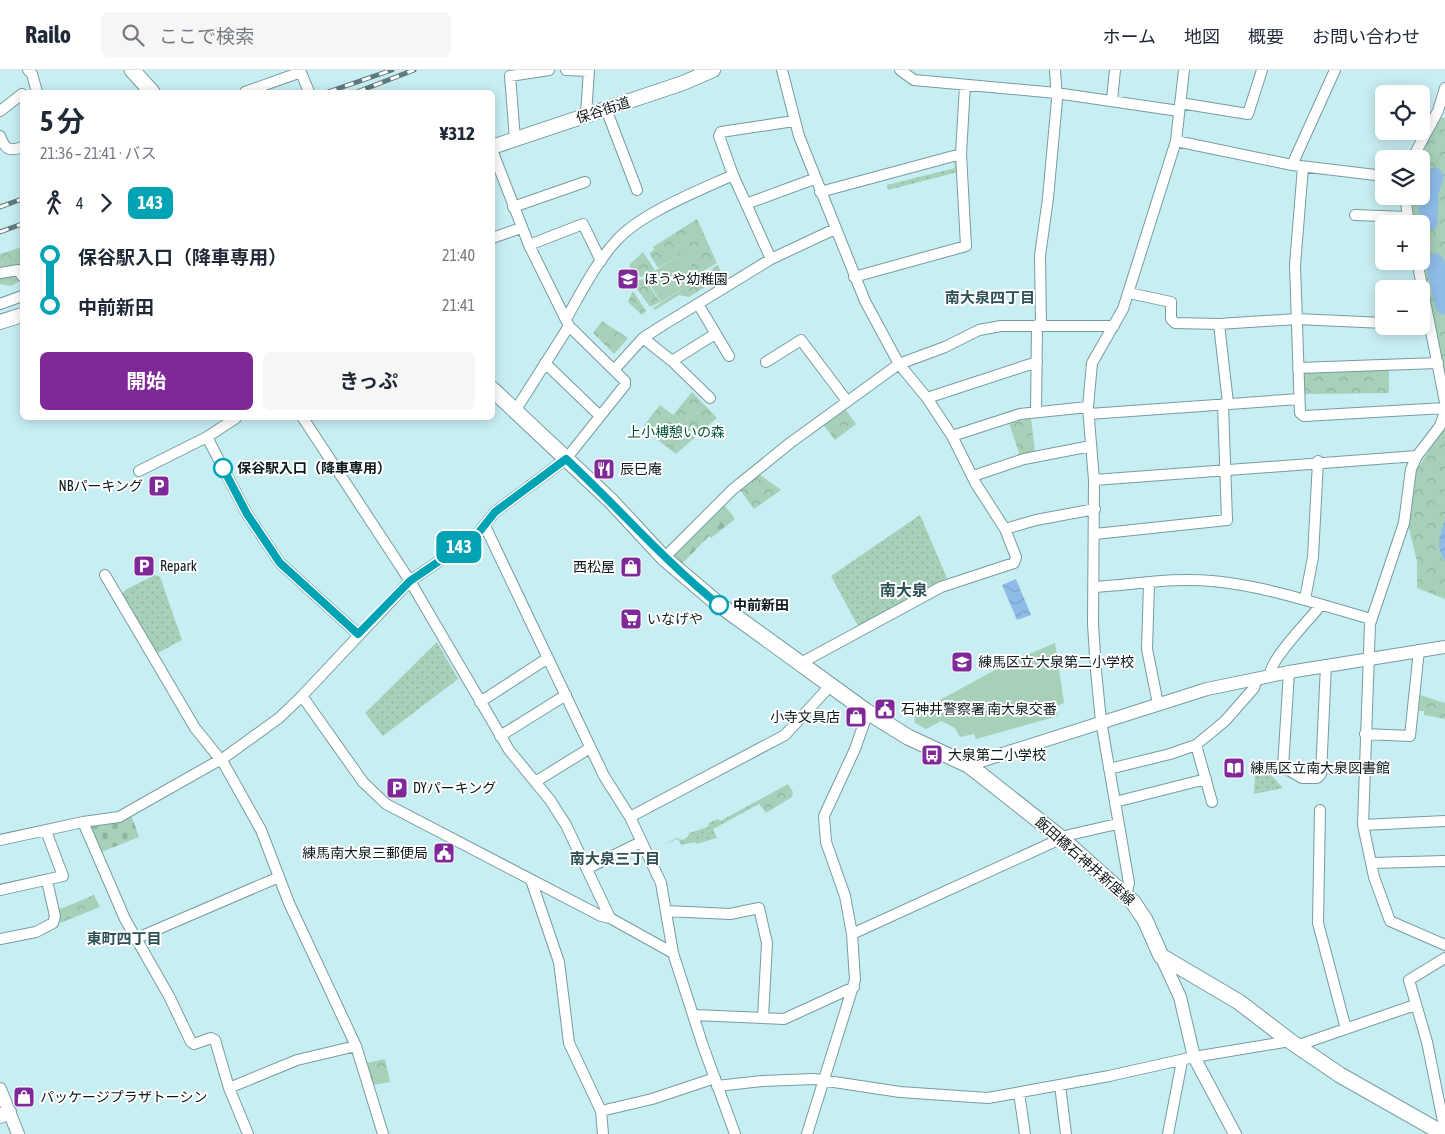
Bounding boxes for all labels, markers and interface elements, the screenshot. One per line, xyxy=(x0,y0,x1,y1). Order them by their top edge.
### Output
search box xyxy=(101,12,451,57)
text: Railo xyxy=(25,21,71,48)
icon: search xyxy=(119,21,147,49)
text: ここで検索 xyxy=(159,25,254,47)
text: ホーム xyxy=(1103,26,1156,47)
text: 地図 xyxy=(1184,26,1220,47)
text: 概要 xyxy=(1248,26,1284,47)
text: お問い合わせ xyxy=(1312,26,1420,47)
map controls xyxy=(1375,85,1430,335)
button: locate xyxy=(1375,85,1430,140)
street label: 保谷街道 xyxy=(574,94,632,126)
text: 5 分 xyxy=(40,105,85,137)
text: ¥312 xyxy=(440,122,475,144)
text: 21:36 – 21:41 · バス xyxy=(40,144,156,162)
button: layers xyxy=(1375,150,1430,205)
icon: walk xyxy=(40,189,68,217)
icon: forward xyxy=(92,189,120,217)
text: 143 xyxy=(138,192,163,213)
text: 4 xyxy=(76,194,84,212)
button: + xyxy=(1375,215,1430,270)
text: 保谷駅入口（降車専用） xyxy=(78,246,287,268)
text: 21:40 xyxy=(442,246,475,264)
school or university icon: ほうや幼稚園 xyxy=(616,267,640,291)
place label: ほうや幼稚園 xyxy=(644,271,728,287)
button: − xyxy=(1375,280,1430,335)
district label: 南大泉四丁目 xyxy=(945,289,1035,306)
text: 中前新田 xyxy=(78,296,154,318)
text: 21:41 xyxy=(442,296,475,314)
button: 開始 xyxy=(40,352,253,410)
button: きっぷ xyxy=(263,352,475,410)
park label: 上小榑憩いの森 xyxy=(627,424,725,440)
restaurant icon: 辰巳庵 xyxy=(592,457,616,481)
marker: 保谷駅入口（降車専用） xyxy=(213,458,233,478)
place label: 保谷駅入口（降車専用） xyxy=(237,460,391,476)
place label: 辰巳庵 xyxy=(620,461,662,477)
parking icon: NBパーキング xyxy=(147,474,171,498)
place label: NBパーキング xyxy=(59,478,143,494)
line badge: 143 xyxy=(430,531,488,563)
text: 143 xyxy=(446,536,472,557)
parking icon: Repark xyxy=(132,554,156,578)
shop icon: 西松屋 xyxy=(619,555,643,579)
place label: Repark xyxy=(160,558,197,574)
place label: 西松屋 xyxy=(573,559,615,575)
district label: 南大泉 xyxy=(880,581,928,599)
marker: 中前新田 xyxy=(709,595,729,615)
place label: 中前新田 xyxy=(733,597,789,613)
supermarket icon: いなげや xyxy=(619,607,643,631)
place label: いなげや xyxy=(647,611,703,627)
school or university icon: 練馬区立 大泉第二小学校 xyxy=(950,650,974,674)
place label: 練馬区立 大泉第二小学校 xyxy=(978,654,1134,670)
public building icon: 石神井警察署 南大泉交番 xyxy=(873,697,897,721)
place label: 石神井警察署 南大泉交番 xyxy=(901,701,1057,717)
shop icon: 小寺文具店 xyxy=(844,705,868,729)
place label: 小寺文具店 xyxy=(770,709,840,725)
bus stop icon: 大泉第二小学校 xyxy=(920,743,944,767)
place label: 大泉第二小学校 xyxy=(948,747,1046,763)
library icon: 練馬区立南大泉図書館 xyxy=(1222,756,1246,780)
place label: 練馬区立南大泉図書館 xyxy=(1250,760,1390,776)
parking icon: DYパーキング xyxy=(385,776,409,800)
place label: DYパーキング xyxy=(413,780,496,796)
street label: 飯田橋石神井新座線 xyxy=(1032,814,1138,908)
public building icon: 練馬南大泉三郵便局 xyxy=(432,841,456,865)
place label: 練馬南大泉三郵便局 xyxy=(302,845,428,861)
district label: 南大泉三丁目 xyxy=(570,850,660,867)
district label: 東町四丁目 xyxy=(86,930,162,947)
shop icon: パッケージプラザトーシン xyxy=(12,1085,36,1109)
place label: パッケージプラザトーシン xyxy=(40,1089,207,1105)

